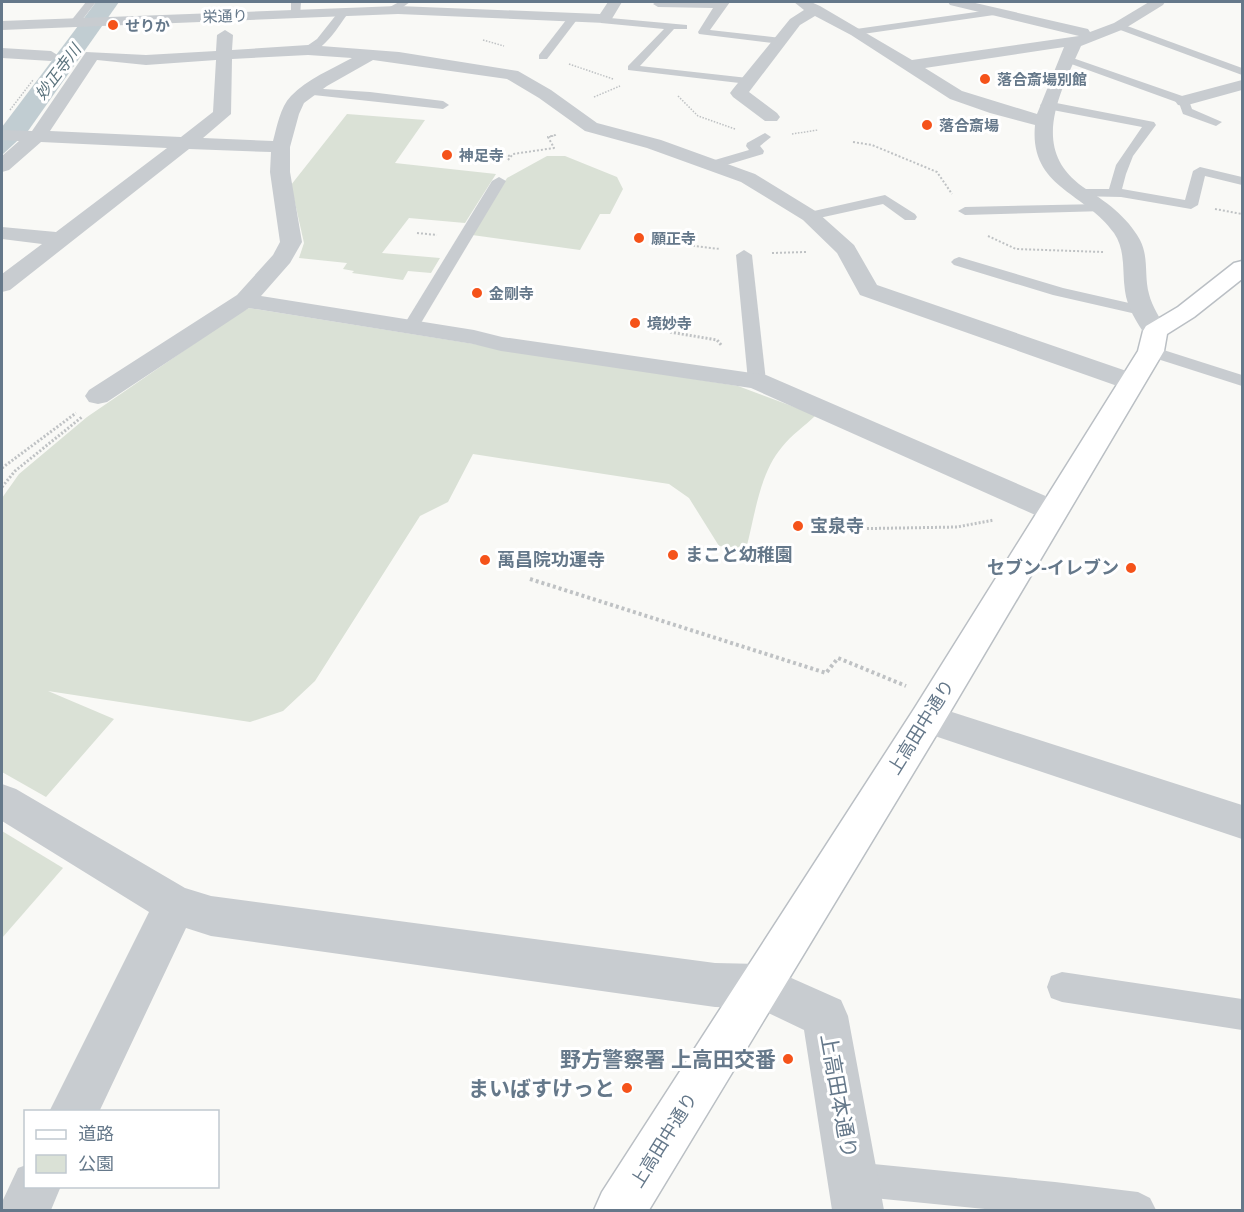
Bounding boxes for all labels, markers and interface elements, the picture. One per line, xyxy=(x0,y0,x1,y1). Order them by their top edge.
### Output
street label: 栄通り xyxy=(202,7,248,25)
place label: せりか xyxy=(125,17,170,34)
marker: せりか xyxy=(106,18,120,32)
water label: 妙正寺川 xyxy=(32,40,85,103)
place label: 落合斎場別館 xyxy=(997,71,1087,88)
marker: 落合斎場別館 xyxy=(978,72,992,86)
place label: 落合斎場 xyxy=(939,117,999,134)
marker: 落合斎場 xyxy=(920,118,934,132)
place label: 神足寺 xyxy=(458,147,504,164)
marker: 神足寺 xyxy=(440,148,454,162)
place label: 願正寺 xyxy=(651,230,696,247)
marker: 願正寺 xyxy=(632,231,646,245)
place label: 金剛寺 xyxy=(489,285,534,302)
marker: 金剛寺 xyxy=(470,286,484,300)
place label: 境妙寺 xyxy=(647,315,692,332)
marker: 境妙寺 xyxy=(628,316,642,330)
place label: 宝泉寺 xyxy=(810,516,864,536)
marker: 宝泉寺 xyxy=(791,519,805,533)
place label: まこと幼稚園 xyxy=(685,545,793,565)
marker: まこと幼稚園 xyxy=(666,548,680,562)
place label: 萬昌院功運寺 xyxy=(497,550,605,570)
marker: 萬昌院功運寺 xyxy=(478,553,492,567)
place label: セブン-イレブン xyxy=(987,558,1119,578)
marker: セブン-イレブン xyxy=(1124,561,1138,575)
street label: 上高田中通り xyxy=(884,676,958,778)
street label: 上高田本通り xyxy=(817,1032,861,1160)
place label: 野方警察署 上高田交番 xyxy=(560,1048,776,1071)
marker: 野方警察署 上高田交番 xyxy=(781,1052,795,1066)
place label: まいばすけっと xyxy=(468,1077,615,1100)
marker: まいばすけっと xyxy=(620,1081,634,1095)
street label: 上高田中通り xyxy=(627,1089,701,1191)
legend xyxy=(24,1110,219,1188)
text: 道路 xyxy=(78,1124,114,1144)
text: 公園 xyxy=(78,1154,114,1174)

